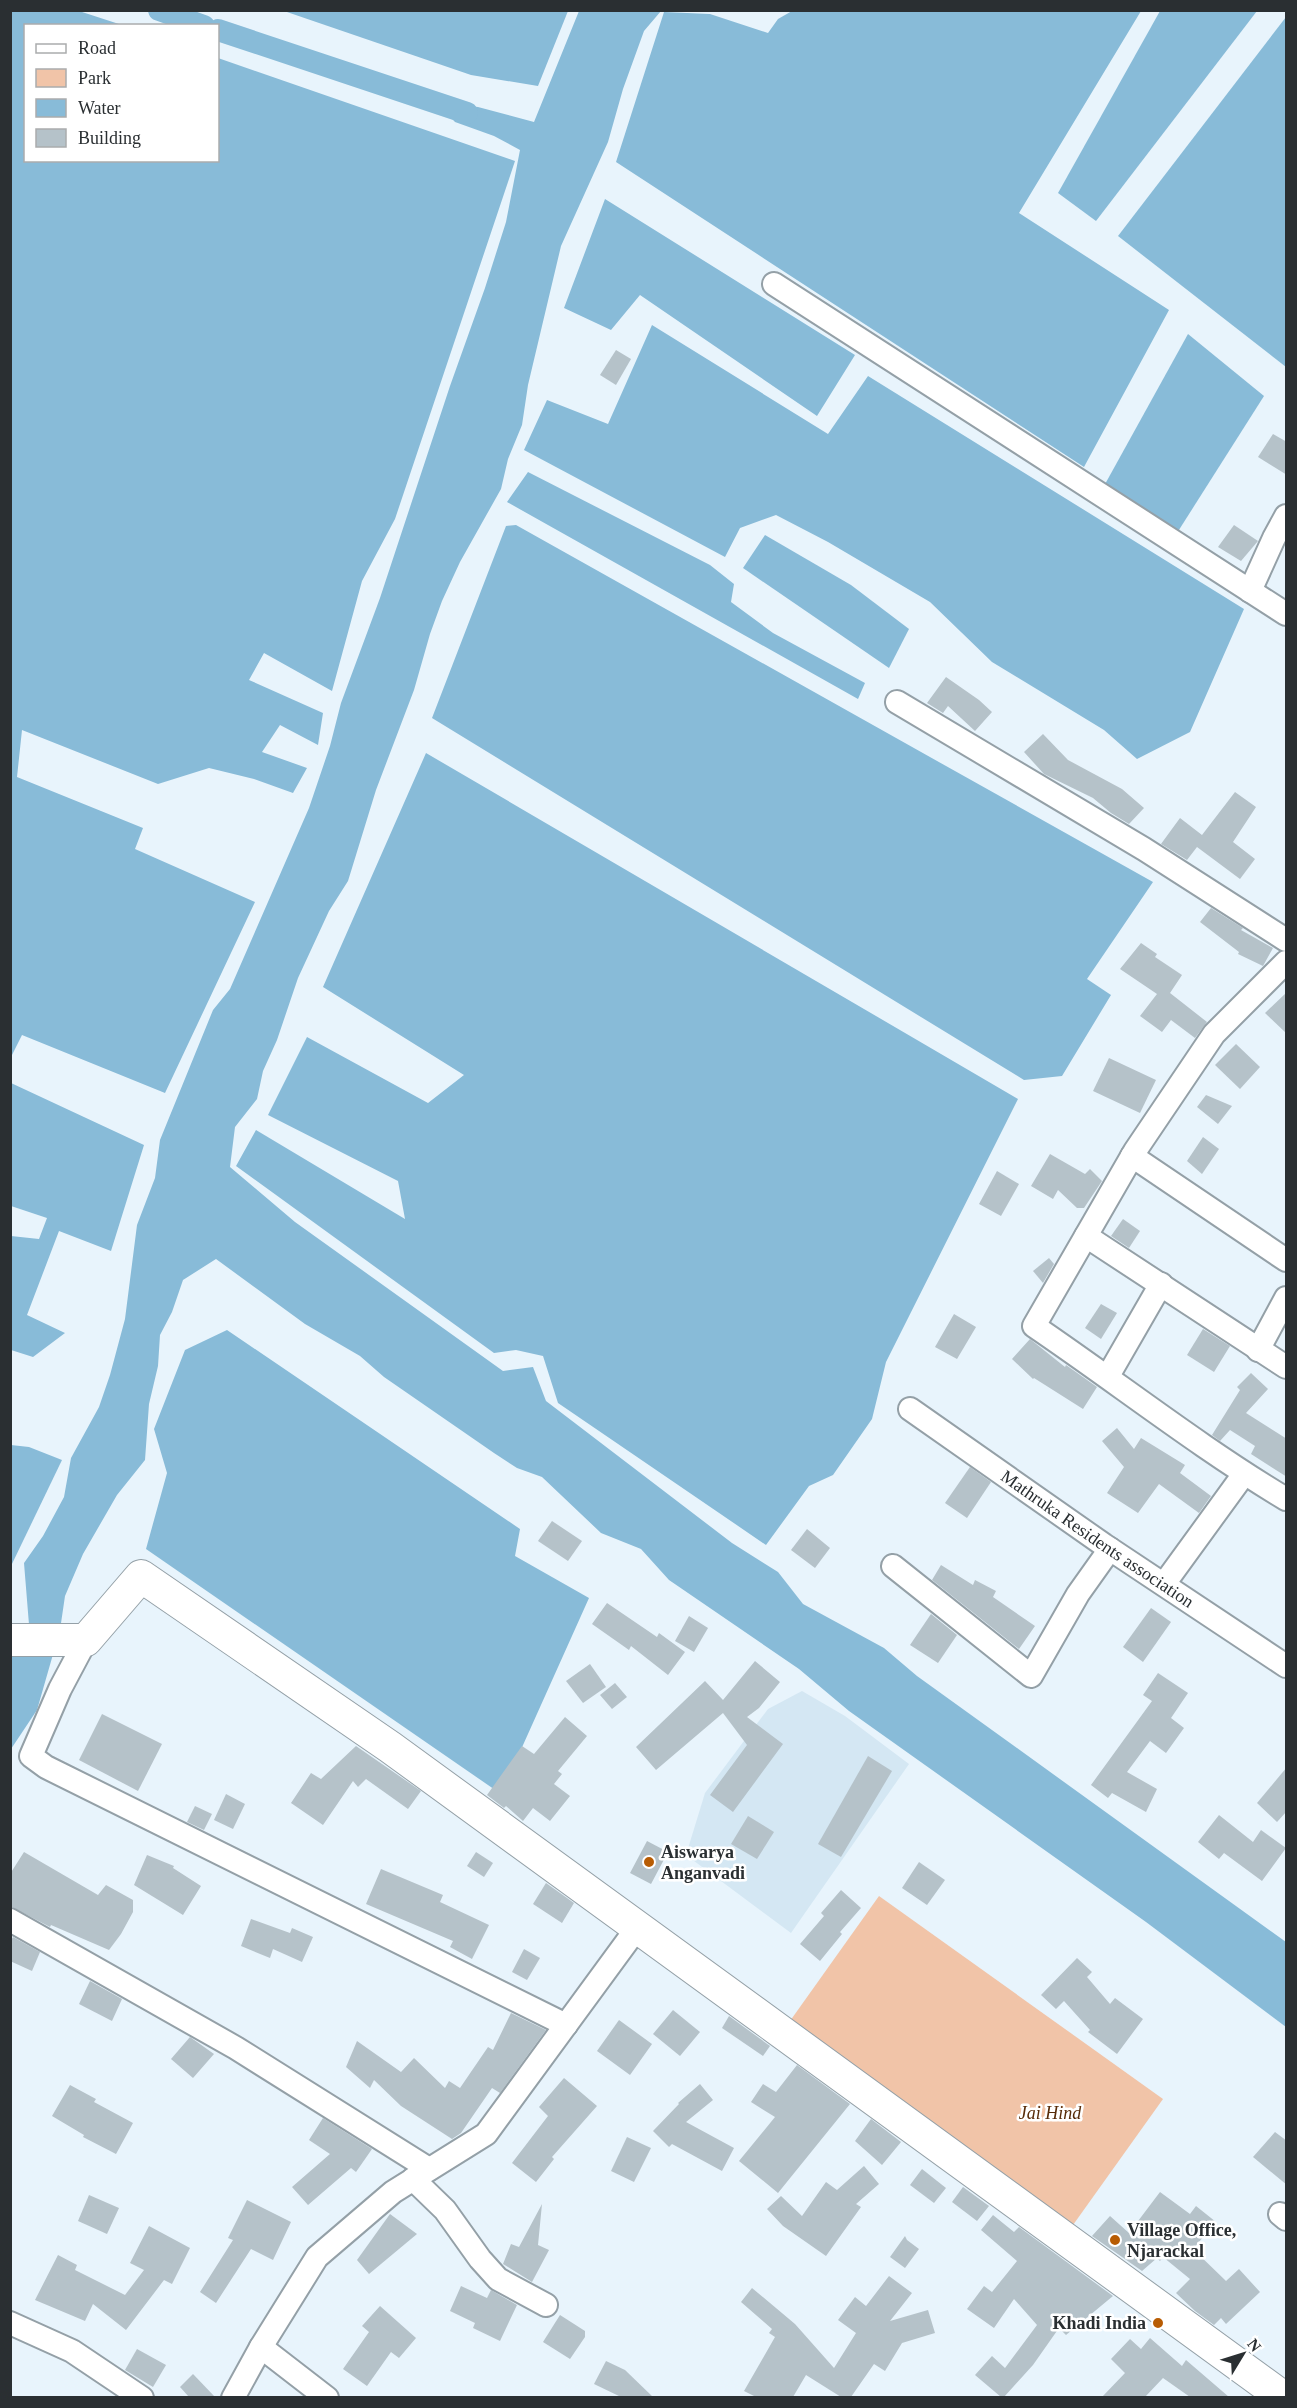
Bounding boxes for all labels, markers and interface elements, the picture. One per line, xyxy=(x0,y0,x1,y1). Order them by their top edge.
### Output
legend xyxy=(24,24,219,162)
text: Road xyxy=(78,38,116,58)
text: Park xyxy=(78,68,111,88)
text: Water xyxy=(78,98,121,118)
text: Building xyxy=(78,128,141,148)
street label: Mathruka Residents association xyxy=(997,1466,1198,1612)
place label: Aiswarya Anganvadi xyxy=(661,1842,745,1883)
marker: Aiswarya Anganvadi xyxy=(642,1855,656,1869)
park label: Jai Hind xyxy=(1019,2103,1082,2123)
place label: Village Office, Njarackal xyxy=(1127,2220,1236,2261)
marker: Village Office, Njarackal xyxy=(1108,2233,1122,2247)
place label: Khadi India xyxy=(1052,2313,1146,2333)
marker: Khadi India xyxy=(1151,2316,1165,2330)
north arrow xyxy=(1213,2324,1273,2384)
text: N xyxy=(1244,2335,1265,2355)

